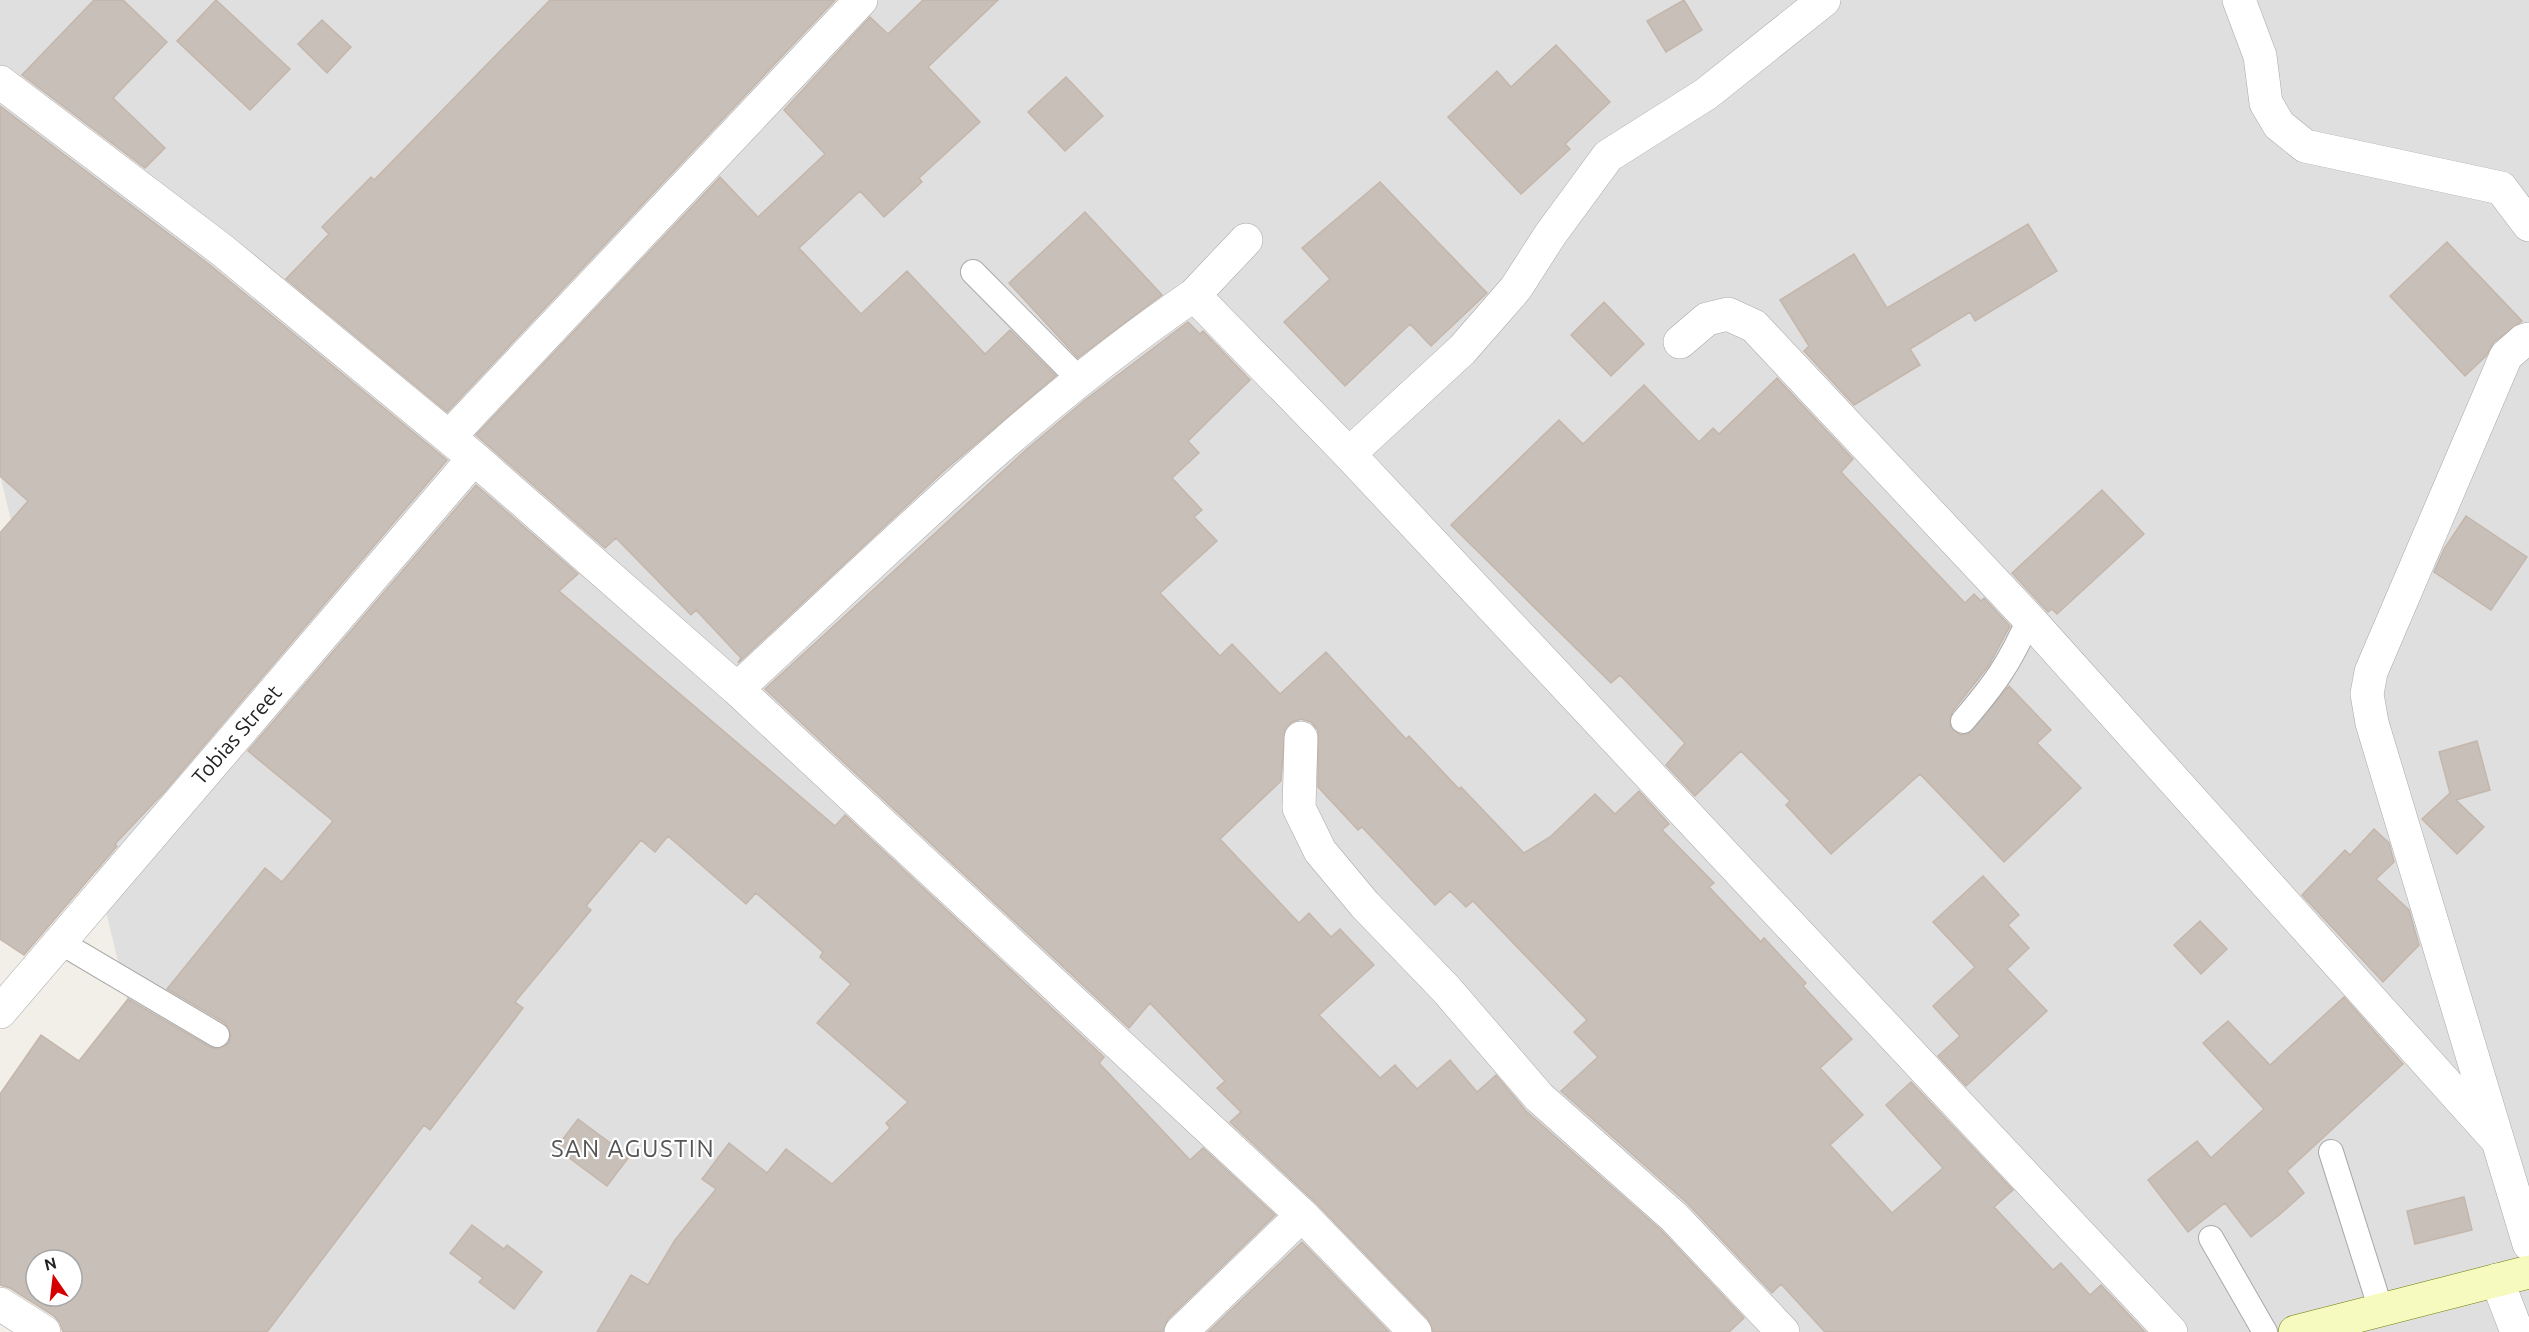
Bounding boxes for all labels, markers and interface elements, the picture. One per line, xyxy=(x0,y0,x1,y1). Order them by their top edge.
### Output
street label: Tobias Street xyxy=(187,680,286,789)
district label: SAN AGUSTIN xyxy=(551,1135,715,1162)
north arrow xyxy=(24,1248,84,1308)
text: N xyxy=(42,1253,58,1274)

